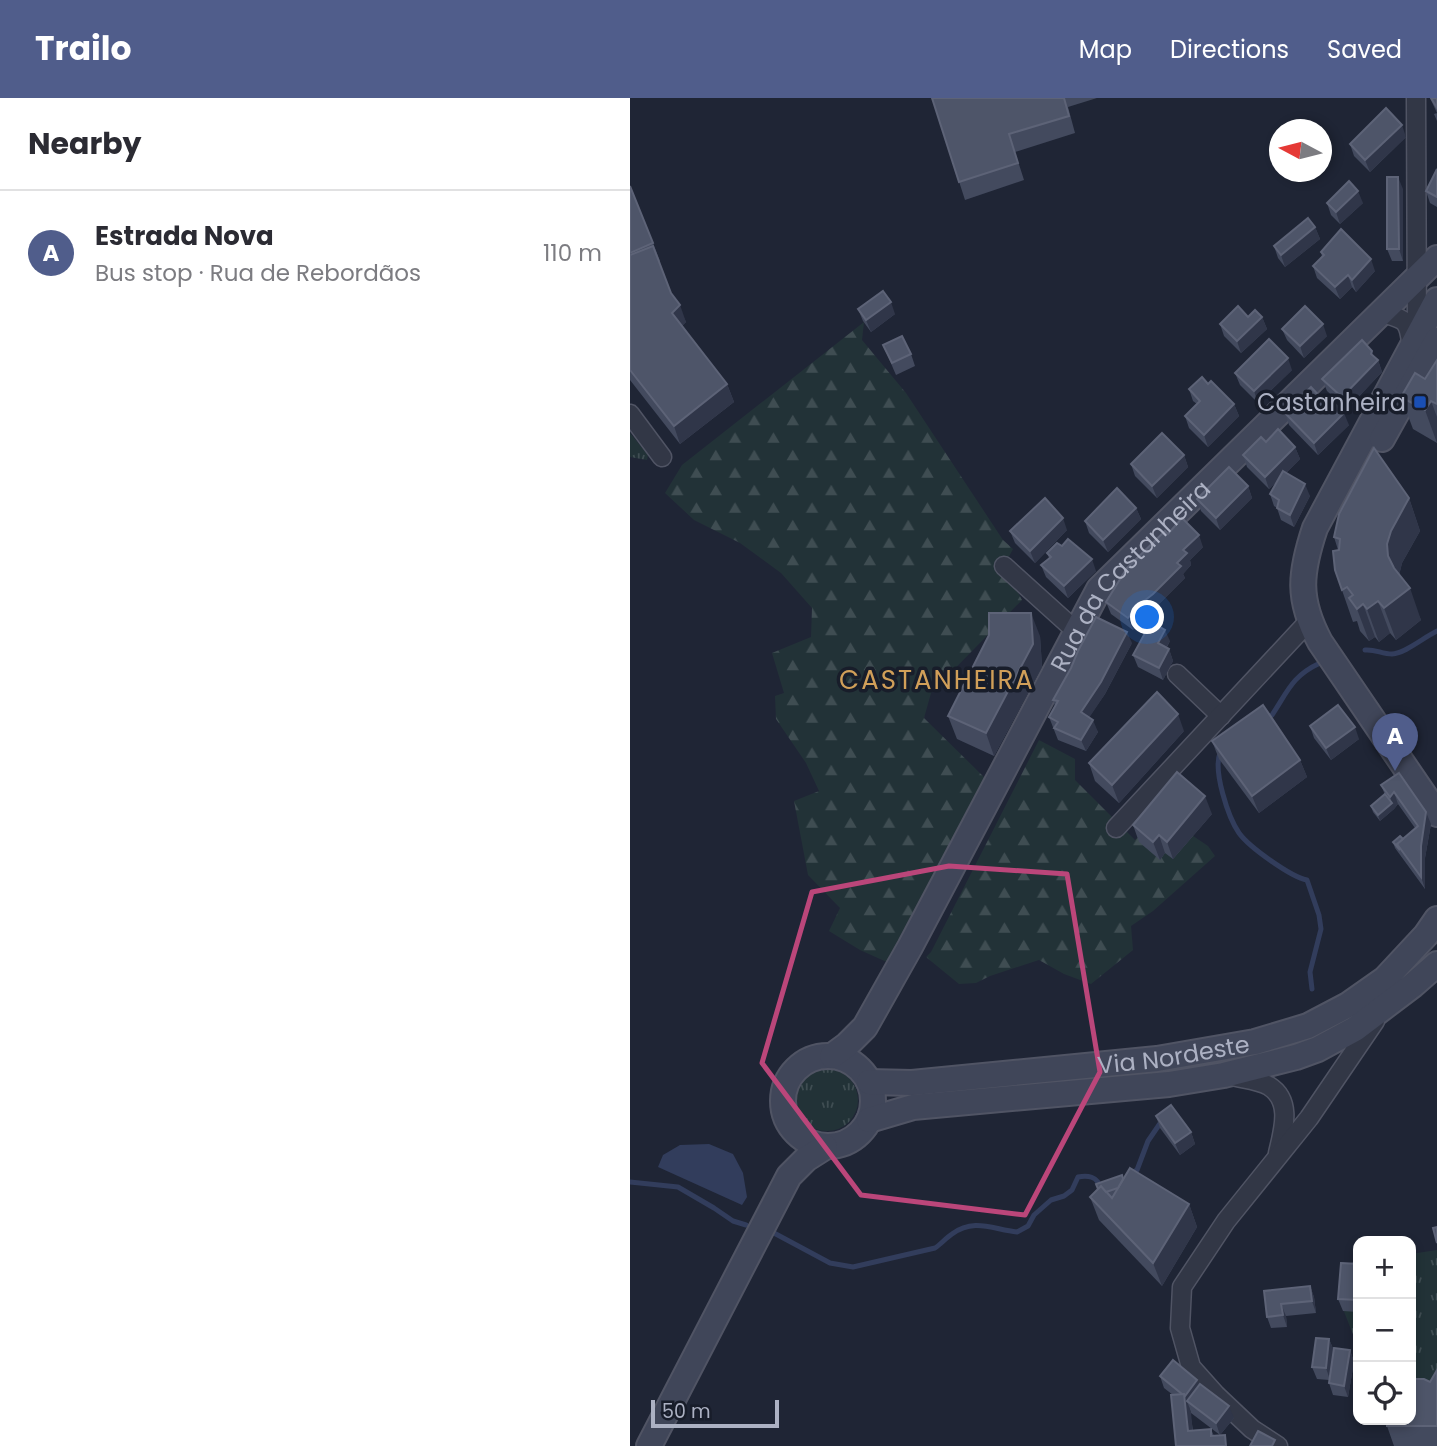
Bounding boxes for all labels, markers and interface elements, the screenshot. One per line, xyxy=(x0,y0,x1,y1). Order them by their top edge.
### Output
text: Trailo xyxy=(35,25,132,72)
text: Map xyxy=(1079,33,1132,66)
text: Directions xyxy=(1170,33,1289,66)
text: Saved xyxy=(1327,33,1402,66)
north arrow xyxy=(1269,119,1332,182)
text: Nearby xyxy=(28,122,142,165)
text: Estrada Nova xyxy=(95,218,274,254)
text: A xyxy=(43,237,59,269)
text: 110 m xyxy=(543,237,602,269)
text: Bus stop · Rua de Rebordãos xyxy=(95,257,421,289)
place label: Castanheira xyxy=(1257,386,1406,419)
marker: Castanheira xyxy=(1412,394,1428,410)
street label: Rua da Castanheira xyxy=(1042,473,1217,677)
your location xyxy=(1130,600,1164,634)
district label: CASTANHEIRA xyxy=(839,662,1035,698)
pin: A xyxy=(1372,713,1418,771)
street label: Via Nordeste xyxy=(1096,1027,1252,1081)
map controls xyxy=(1353,1236,1416,1425)
button: + xyxy=(1353,1236,1416,1299)
button: − xyxy=(1353,1299,1416,1362)
button: locate xyxy=(1353,1362,1416,1425)
scale bar xyxy=(651,1397,779,1429)
text: 50 m xyxy=(662,1398,711,1425)

